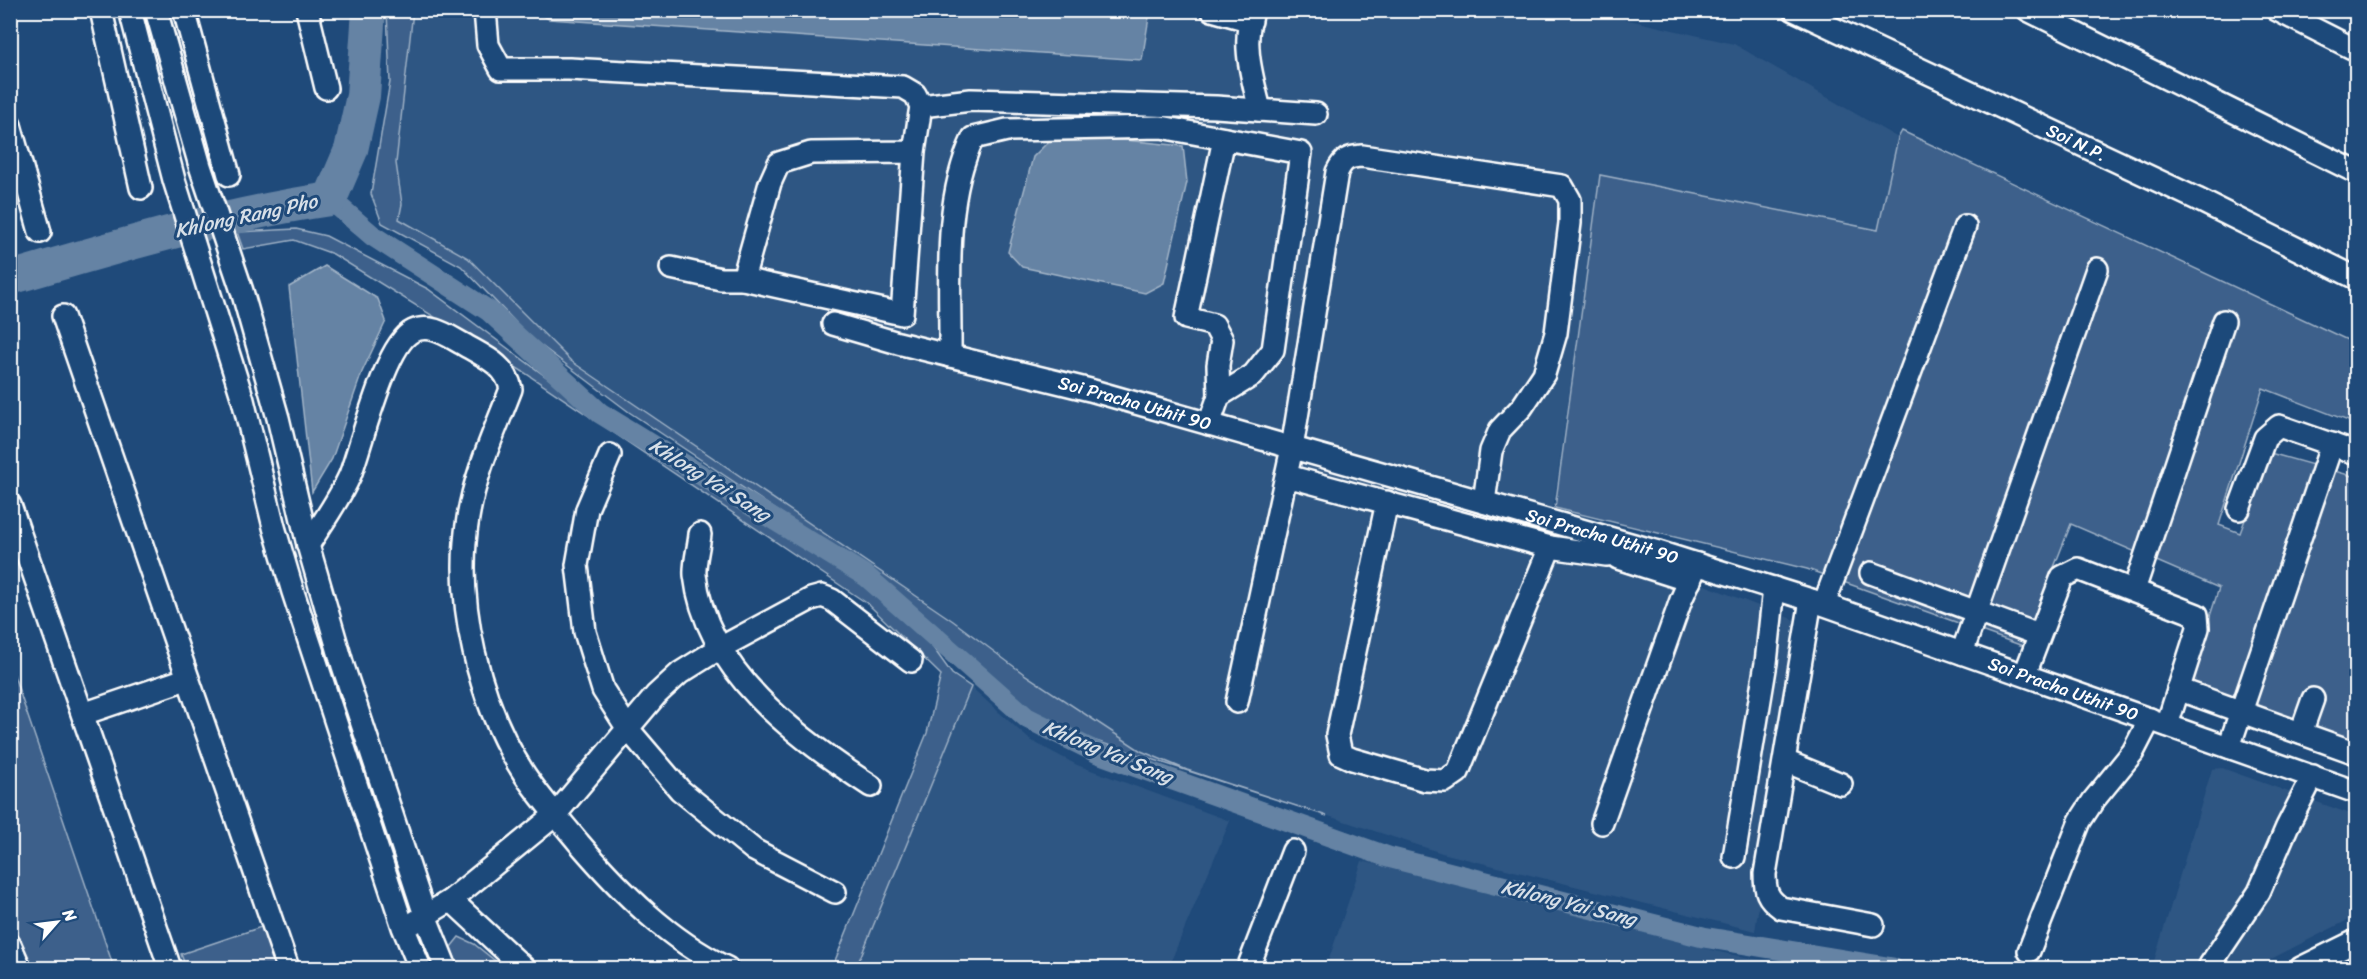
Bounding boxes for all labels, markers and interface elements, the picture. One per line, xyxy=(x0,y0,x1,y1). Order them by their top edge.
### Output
street label: Soi N.P. xyxy=(2041,114,2112,171)
water label: Khlong Rang Pho xyxy=(171,184,322,248)
street label: Soi Pracha Uthit 90 xyxy=(1055,367,1215,440)
water label: Khlong Yai Sang xyxy=(642,429,779,532)
street label: Soi Pracha Uthit 90 xyxy=(1522,499,1683,573)
street label: Soi Pracha Uthit 90 xyxy=(1984,648,2143,730)
water label: Khlong Yai Sang xyxy=(1038,710,1180,795)
water label: Khlong Yai Sang xyxy=(1498,869,1642,937)
north arrow xyxy=(27,892,87,952)
text: N xyxy=(54,903,86,928)

